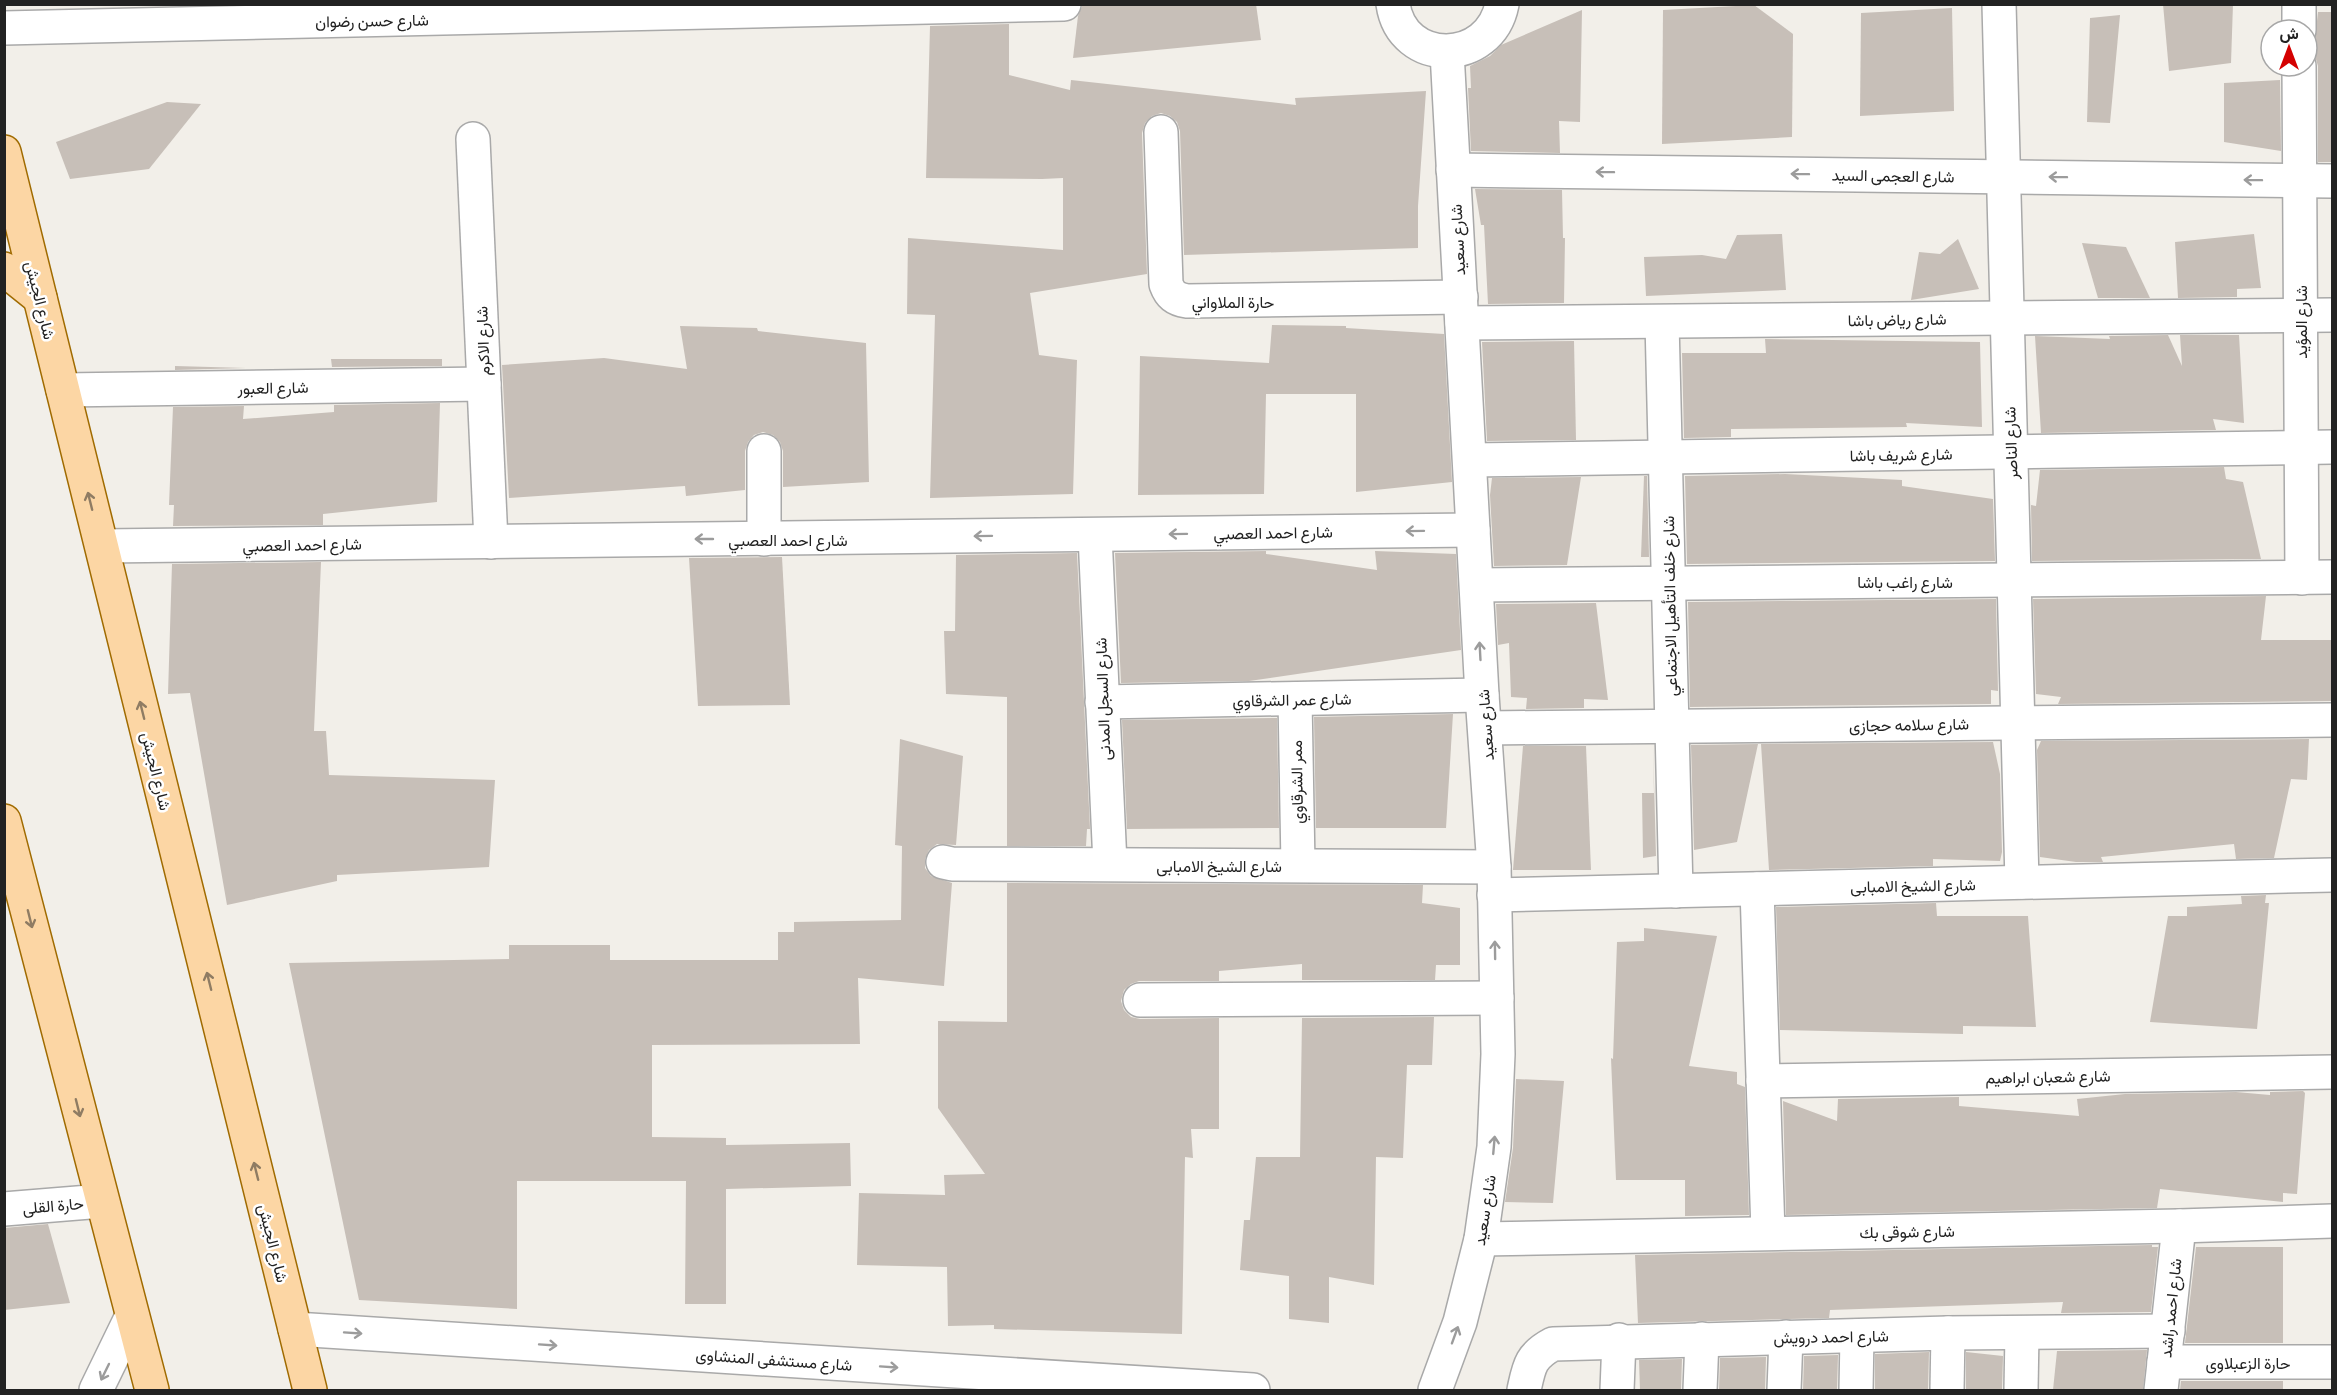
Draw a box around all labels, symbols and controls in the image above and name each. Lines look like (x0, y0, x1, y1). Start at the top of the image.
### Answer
street label: شارع حسن رضوان (315, 10, 429, 33)
north arrow (2259, 18, 2319, 78)
text: ش (2279, 23, 2299, 43)
street label: شارع العجمى السيد (1831, 164, 1955, 189)
one-way arrow (1596, 166, 1616, 178)
one-way arrow (1791, 168, 1811, 180)
one-way arrow (2049, 171, 2069, 183)
one-way arrow (2244, 174, 2264, 186)
street label: شارع سعيد (1446, 204, 1471, 276)
street label: شارع الجيش (19, 259, 60, 342)
street label: شارع المؤيد (2291, 285, 2313, 359)
street label: حارة الملاواني (1192, 292, 1275, 316)
street label: شارع الاكرم (471, 306, 496, 376)
street label: شارع رياض باشا (1847, 309, 1947, 332)
street label: شارع العبور (236, 377, 309, 400)
street label: شارع الناصر (1999, 406, 2024, 481)
street label: شارع شريف باشا (1849, 444, 1953, 467)
one-way arrow (84, 492, 96, 511)
street label: شارع خلف التأهيل الاجتماعي (1658, 515, 1685, 696)
street label: شارع احمد العصبي (1213, 521, 1333, 548)
one-way arrow (1405, 525, 1425, 536)
one-way arrow (1168, 528, 1188, 539)
street label: شارع احمد العصبي (728, 530, 848, 554)
one-way arrow (973, 530, 993, 542)
street label: شارع احمد العصبي (242, 533, 362, 560)
one-way arrow (694, 534, 714, 545)
street label: شارع راغب باشا (1857, 572, 1953, 594)
street label: شارع السجل المدنى (1090, 637, 1117, 761)
one-way arrow (1474, 641, 1485, 661)
street label: شارع عمر الشرقاوي (1232, 688, 1352, 715)
street label: شارع سعيد (1473, 688, 1500, 761)
one-way arrow (136, 701, 148, 720)
street label: شارع سلامه حجازى (1849, 713, 1969, 738)
street label: شارع الجيش (135, 730, 176, 813)
street label: ممر الشرقاوي (1286, 740, 1311, 824)
street label: شارع الشيخ الامبابى (1156, 856, 1282, 878)
street label: شارع الشيخ الامبابى (1850, 874, 1976, 899)
one-way arrow (24, 909, 36, 928)
one-way arrow (1490, 941, 1501, 961)
one-way arrow (203, 972, 215, 991)
street label: شارع شعبان ابراهيم (1985, 1065, 2111, 1090)
one-way arrow (72, 1098, 84, 1117)
one-way arrow (1489, 1135, 1500, 1155)
one-way arrow (249, 1161, 261, 1180)
street label: شارع سعيد (1469, 1173, 1502, 1247)
street label: حارة القلى (22, 1193, 85, 1219)
street label: شارع الجيش (252, 1202, 293, 1285)
street label: شارع شوقى بك (1859, 1221, 1955, 1244)
street label: شارع احمد راشد (2155, 1257, 2188, 1359)
street label: شارع احمد درويش (1773, 1325, 1889, 1350)
one-way arrow (1450, 1327, 1461, 1345)
one-way arrow (343, 1328, 363, 1339)
one-way arrow (538, 1340, 558, 1351)
street label: شارع مستشفى المنشاوى (695, 1344, 853, 1377)
street label: حارة الزعبلاوى (2206, 1353, 2291, 1374)
one-way arrow (879, 1361, 899, 1372)
one-way arrow (99, 1363, 110, 1381)

